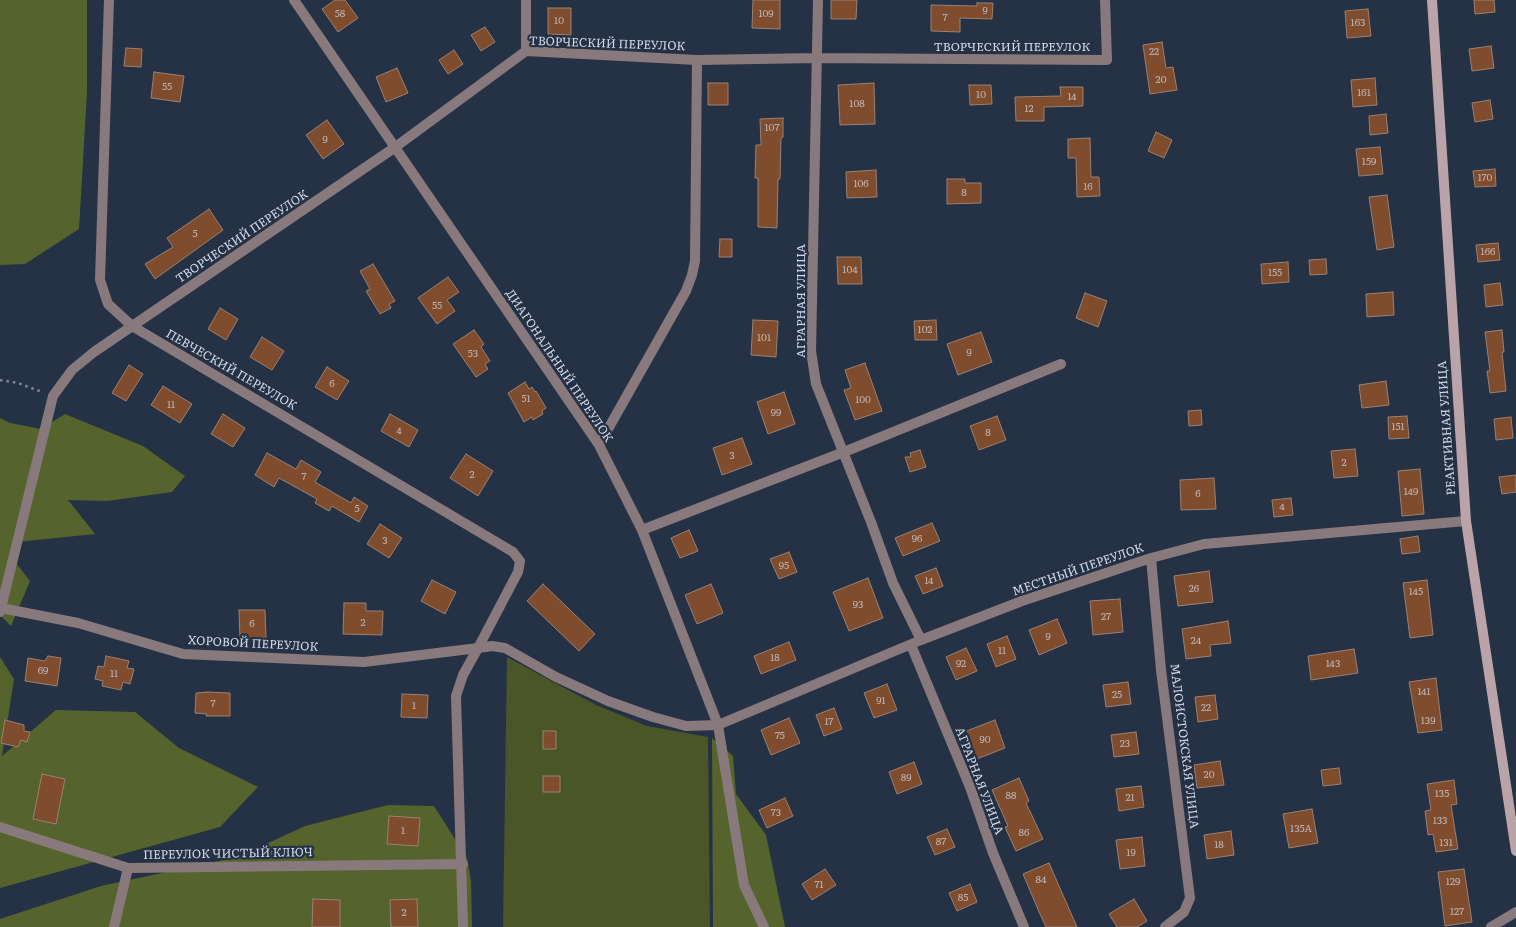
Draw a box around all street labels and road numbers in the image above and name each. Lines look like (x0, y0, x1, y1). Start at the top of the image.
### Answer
street label: ТВОРЧЕСКИЙ ПЕРЕУЛОК (529, 34, 685, 54)
street label: ТВОРЧЕСКИЙ ПЕРЕУЛОК (934, 40, 1090, 54)
street label: ТВОРЧЕСКИЙ ПЕРЕУЛОК (173, 187, 311, 287)
street label: АГРАРНАЯ УЛИЦА (794, 244, 808, 358)
street label: ДИАГОНАЛЬНЫЙ ПЕРЕУЛОК (502, 287, 616, 445)
street label: ПЕВЧЕСКИЙ ПЕРЕУЛОК (163, 327, 299, 413)
street label: РЕАКТИВНАЯ УЛИЦА (1435, 360, 1459, 496)
street label: МЕСТНЫЙ ПЕРЕУЛОК (1011, 541, 1145, 599)
street label: ХОРОВОЙ ПЕРЕУЛОК (188, 633, 318, 655)
street label: МАЛОИСТОКСКАЯ УЛИЦА (1167, 663, 1201, 829)
street label: АГРАРНАЯ УЛИЦА (952, 725, 1006, 837)
street label: ПЕРЕУЛОК ЧИСТЫЙ КЛЮЧ (143, 845, 313, 863)

